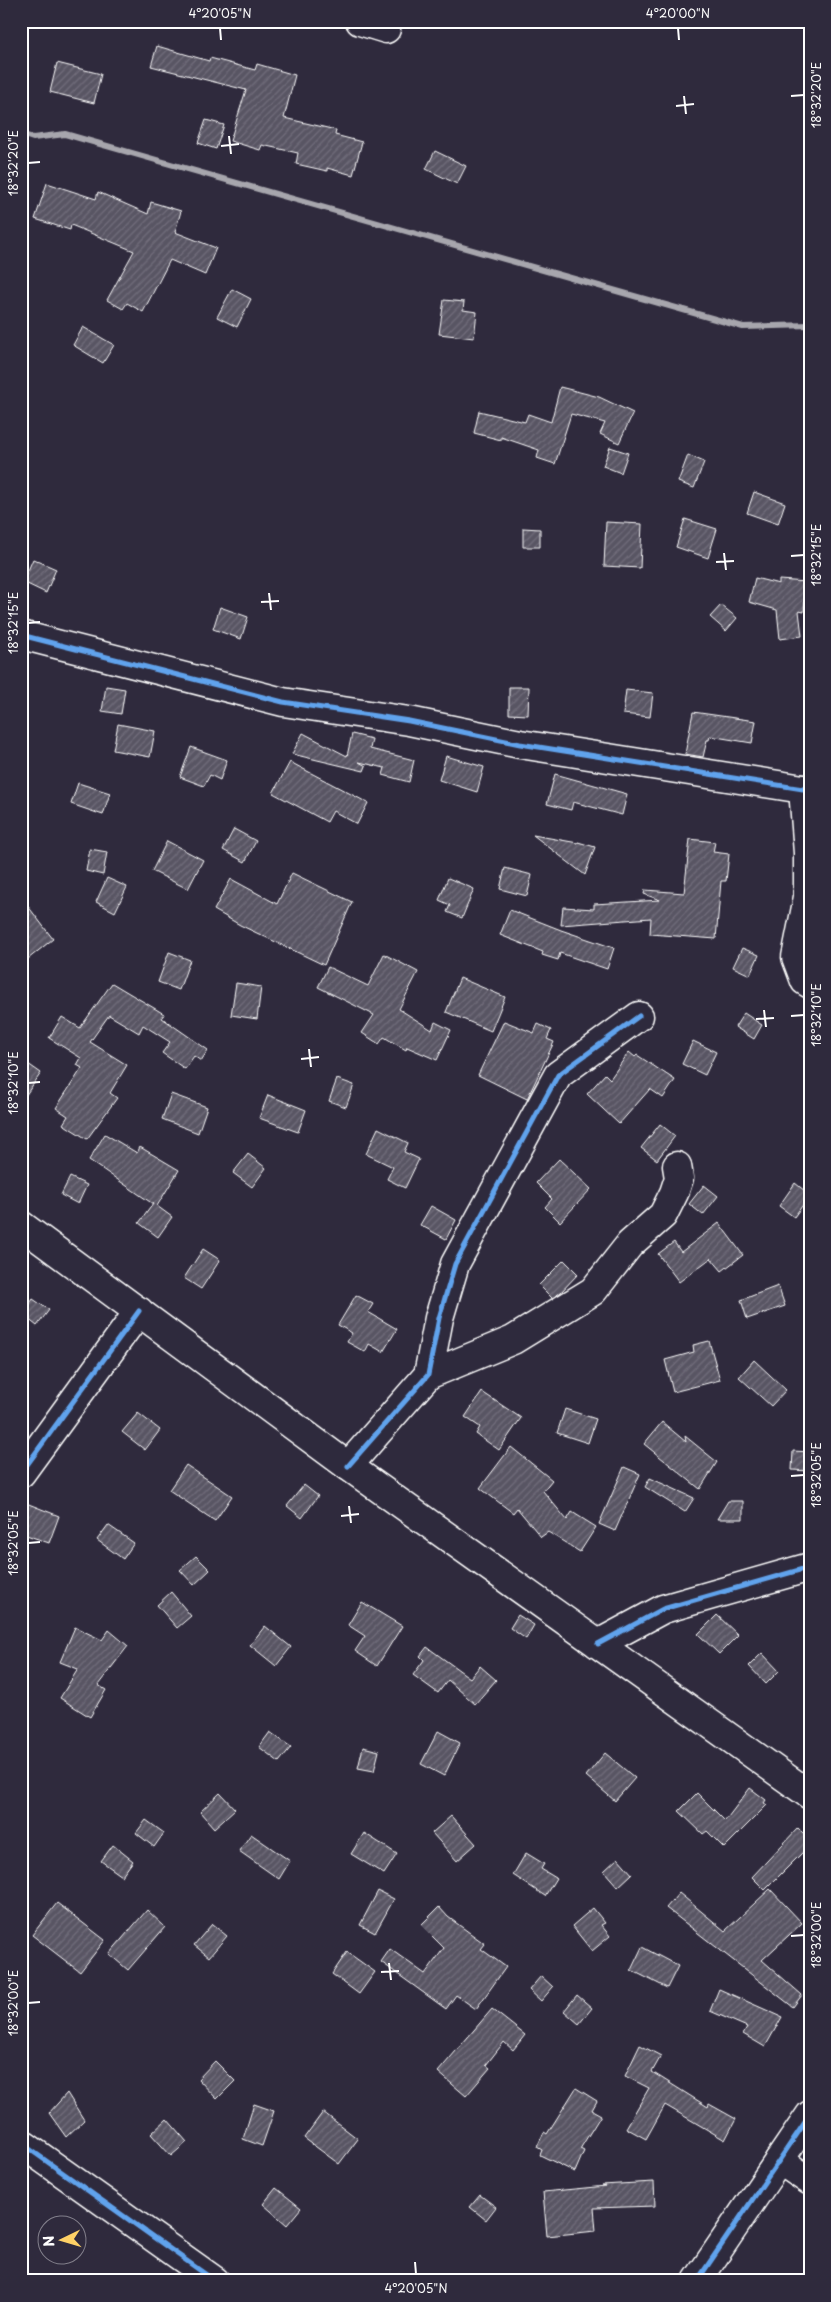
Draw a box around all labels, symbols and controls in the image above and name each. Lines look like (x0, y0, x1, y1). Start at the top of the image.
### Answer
text: 4°20'05"N (188, 4, 252, 22)
text: 4°20'00"N (646, 4, 710, 22)
text: 18°32'20"E (807, 62, 825, 128)
text: 18°32'20"E (4, 130, 22, 196)
text: 18°32'15"E (807, 524, 825, 586)
text: 18°32'15"E (4, 592, 22, 654)
text: 18°32'10"E (807, 983, 825, 1047)
text: 18°32'10"E (4, 1051, 22, 1115)
text: 18°32'05"E (807, 1442, 825, 1508)
text: 18°32'05"E (4, 1510, 22, 1576)
text: 18°32'00"E (807, 1902, 825, 1968)
text: 18°32'00"E (4, 1970, 22, 2036)
north arrow (38, 2214, 88, 2264)
text: N (38, 2235, 59, 2248)
text: 4°20'05"N (384, 2279, 448, 2297)

